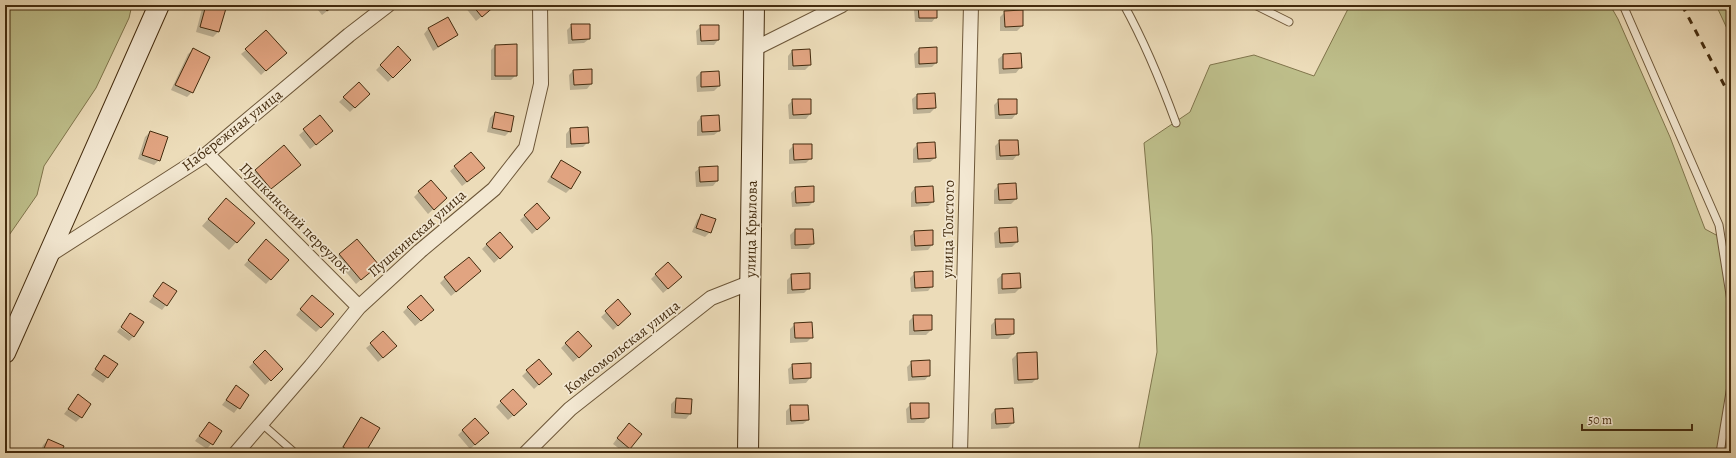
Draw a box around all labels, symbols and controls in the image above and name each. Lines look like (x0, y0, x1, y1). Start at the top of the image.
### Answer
street label: Набережная улица (178, 84, 286, 176)
street label: Пушкинский переулок (235, 158, 355, 278)
street label: улица Крылова (740, 180, 762, 279)
street label: улица Толстого (937, 180, 959, 279)
street label: Пушкинская улица (364, 185, 470, 281)
street label: Комсомольская улица (560, 295, 684, 398)
scale bar (1582, 406, 1692, 432)
text: 50 m (1588, 412, 1612, 428)

